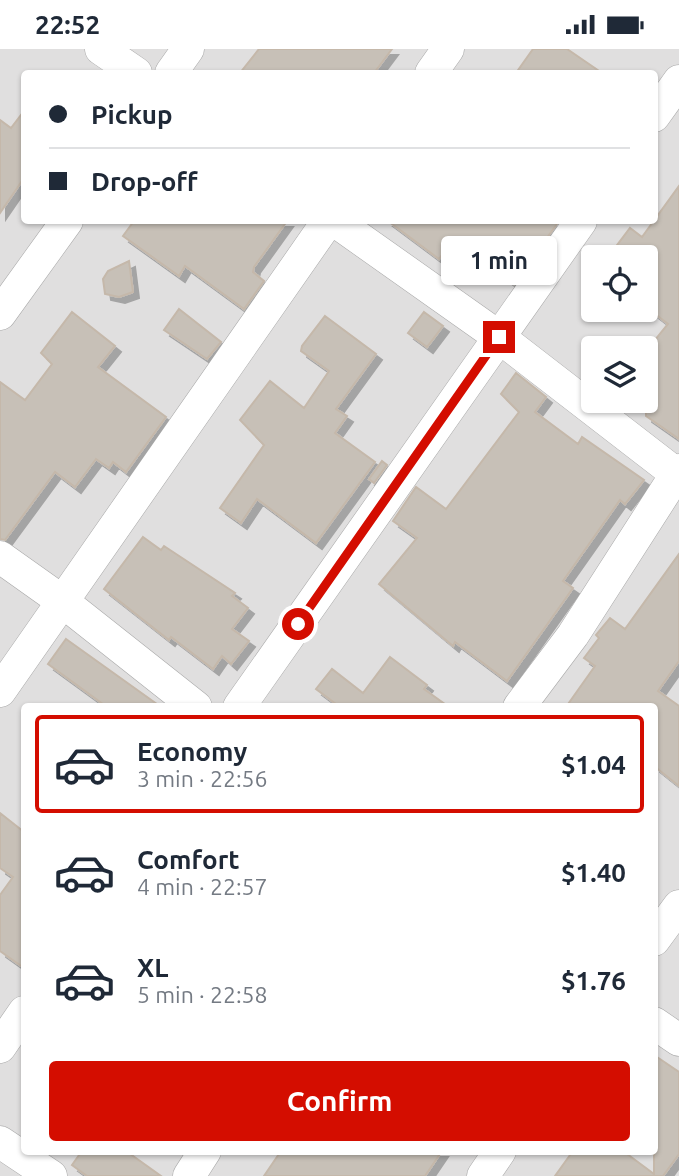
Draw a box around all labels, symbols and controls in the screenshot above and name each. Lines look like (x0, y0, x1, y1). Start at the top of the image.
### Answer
text: 22:52 (35, 10, 100, 39)
text: Pickup (91, 100, 173, 129)
text: Drop-off (91, 167, 198, 196)
callout: 1 min (441, 236, 557, 285)
map controls (581, 245, 658, 413)
button: locate (581, 245, 658, 322)
text: 1 min (470, 248, 528, 273)
route end (483, 321, 515, 353)
button: layers (581, 336, 658, 413)
route start (282, 608, 314, 640)
icon: car (53, 733, 116, 796)
text: Economy (137, 737, 247, 766)
text: $1.04 (561, 750, 626, 779)
text: 3 min · 22:56 (137, 766, 268, 791)
icon: car (53, 841, 116, 904)
text: Comfort (137, 845, 240, 874)
text: $1.40 (561, 858, 626, 887)
text: 4 min · 22:57 (137, 874, 268, 899)
icon: car (53, 949, 116, 1012)
text: XL (137, 953, 168, 982)
text: $1.76 (561, 966, 626, 995)
text: 5 min · 22:58 (137, 982, 268, 1007)
button: Confirm (49, 1061, 630, 1141)

